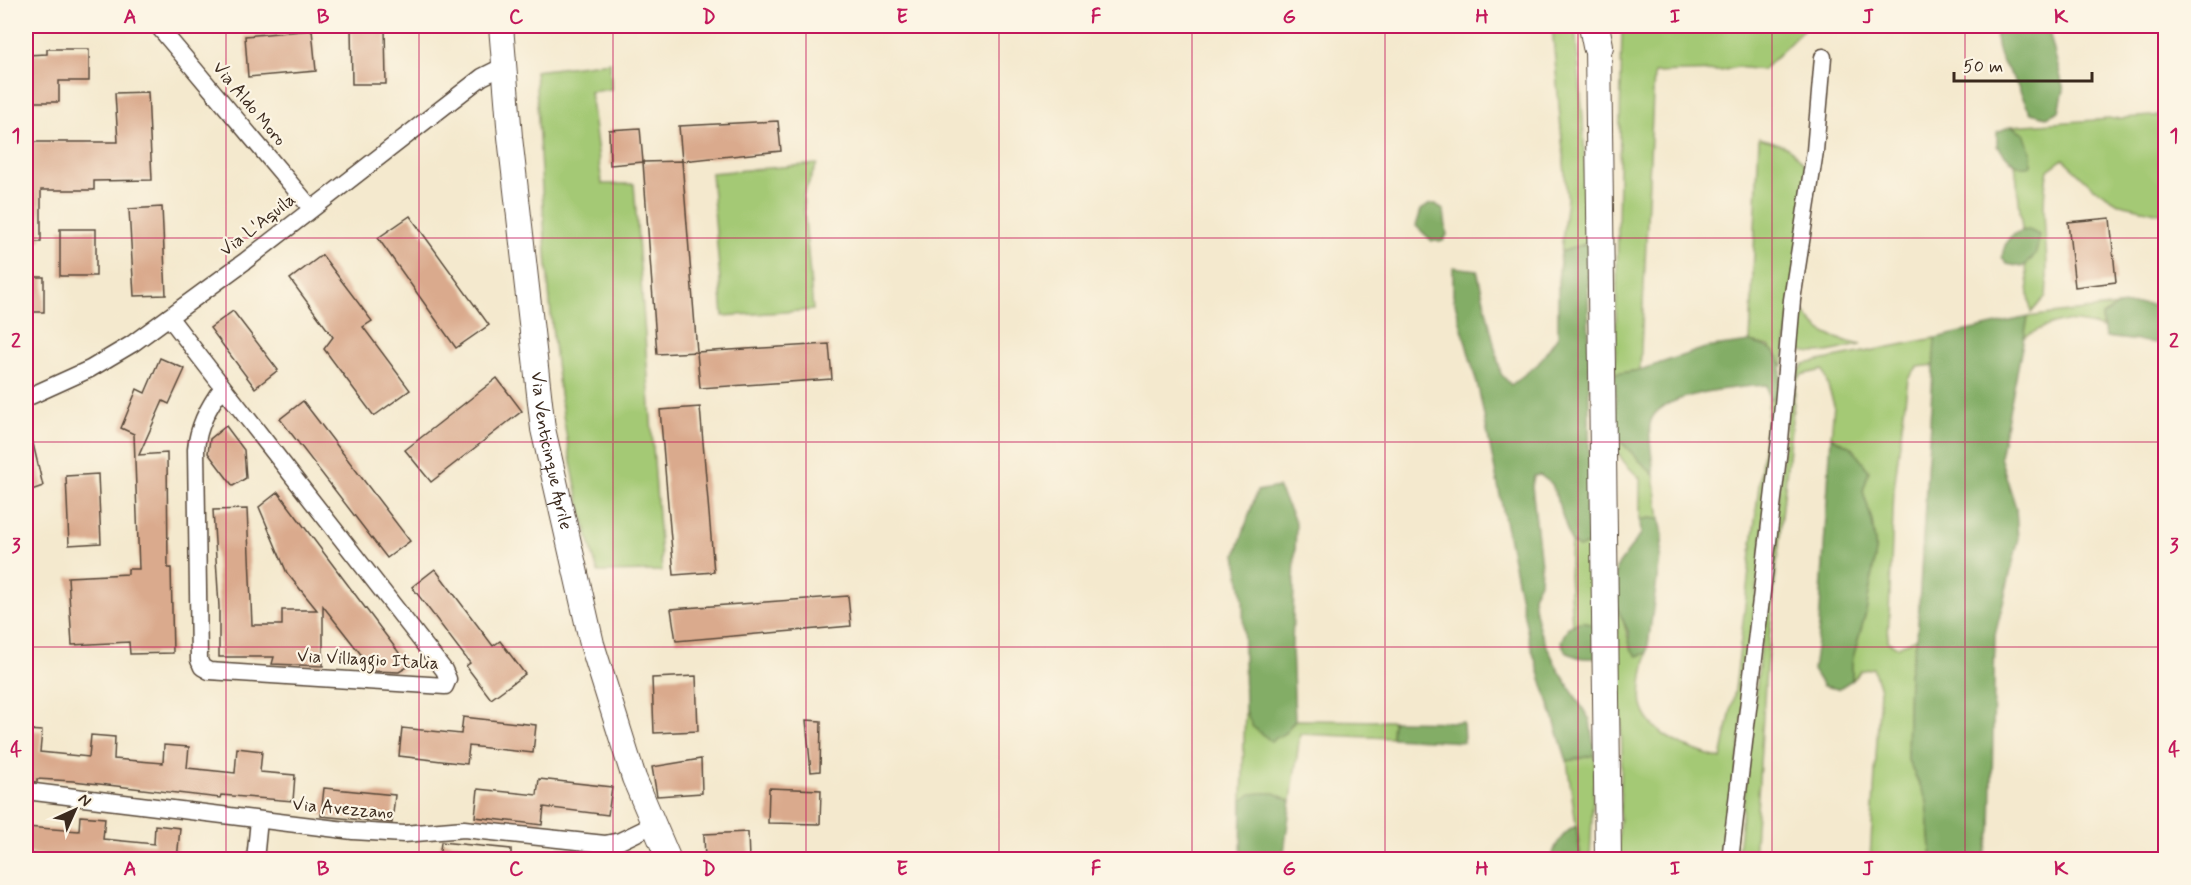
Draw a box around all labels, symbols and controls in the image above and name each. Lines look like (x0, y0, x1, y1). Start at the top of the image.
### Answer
text: A (123, 4, 137, 31)
text: B (317, 4, 330, 31)
text: C (509, 4, 524, 31)
text: D (702, 4, 716, 31)
text: E (896, 4, 908, 31)
text: F (1091, 4, 1102, 31)
text: G (1282, 4, 1296, 31)
text: H (1475, 4, 1489, 31)
text: I (1670, 4, 1680, 31)
text: J (1862, 4, 1874, 31)
text: K (2054, 4, 2069, 31)
scale bar (1954, 45, 2092, 83)
text: 50 m (1963, 55, 2003, 79)
street label: Via Aldo Moro (207, 57, 291, 151)
text: 1 (12, 123, 20, 150)
text: 1 (2170, 123, 2178, 150)
street label: Via L'Aquila (215, 188, 301, 262)
text: 2 (11, 328, 21, 355)
text: 2 (2169, 328, 2179, 355)
street label: Via Venticinque Aprile (525, 370, 578, 532)
text: 3 (11, 533, 21, 560)
text: 3 (2169, 533, 2179, 560)
street label: Via Villaggio Italia (296, 644, 440, 678)
text: 4 (10, 737, 22, 764)
text: 4 (2168, 737, 2180, 764)
north arrow (45, 780, 105, 840)
text: N (73, 789, 96, 812)
street label: Via Avezzano (291, 793, 395, 825)
text: A (123, 856, 137, 883)
text: B (317, 856, 330, 883)
text: C (509, 856, 524, 883)
text: D (702, 856, 716, 883)
text: E (896, 856, 908, 883)
text: F (1091, 856, 1102, 883)
text: G (1282, 856, 1296, 883)
text: H (1475, 856, 1489, 883)
text: I (1670, 856, 1680, 883)
text: J (1862, 856, 1874, 883)
text: K (2054, 856, 2069, 883)

